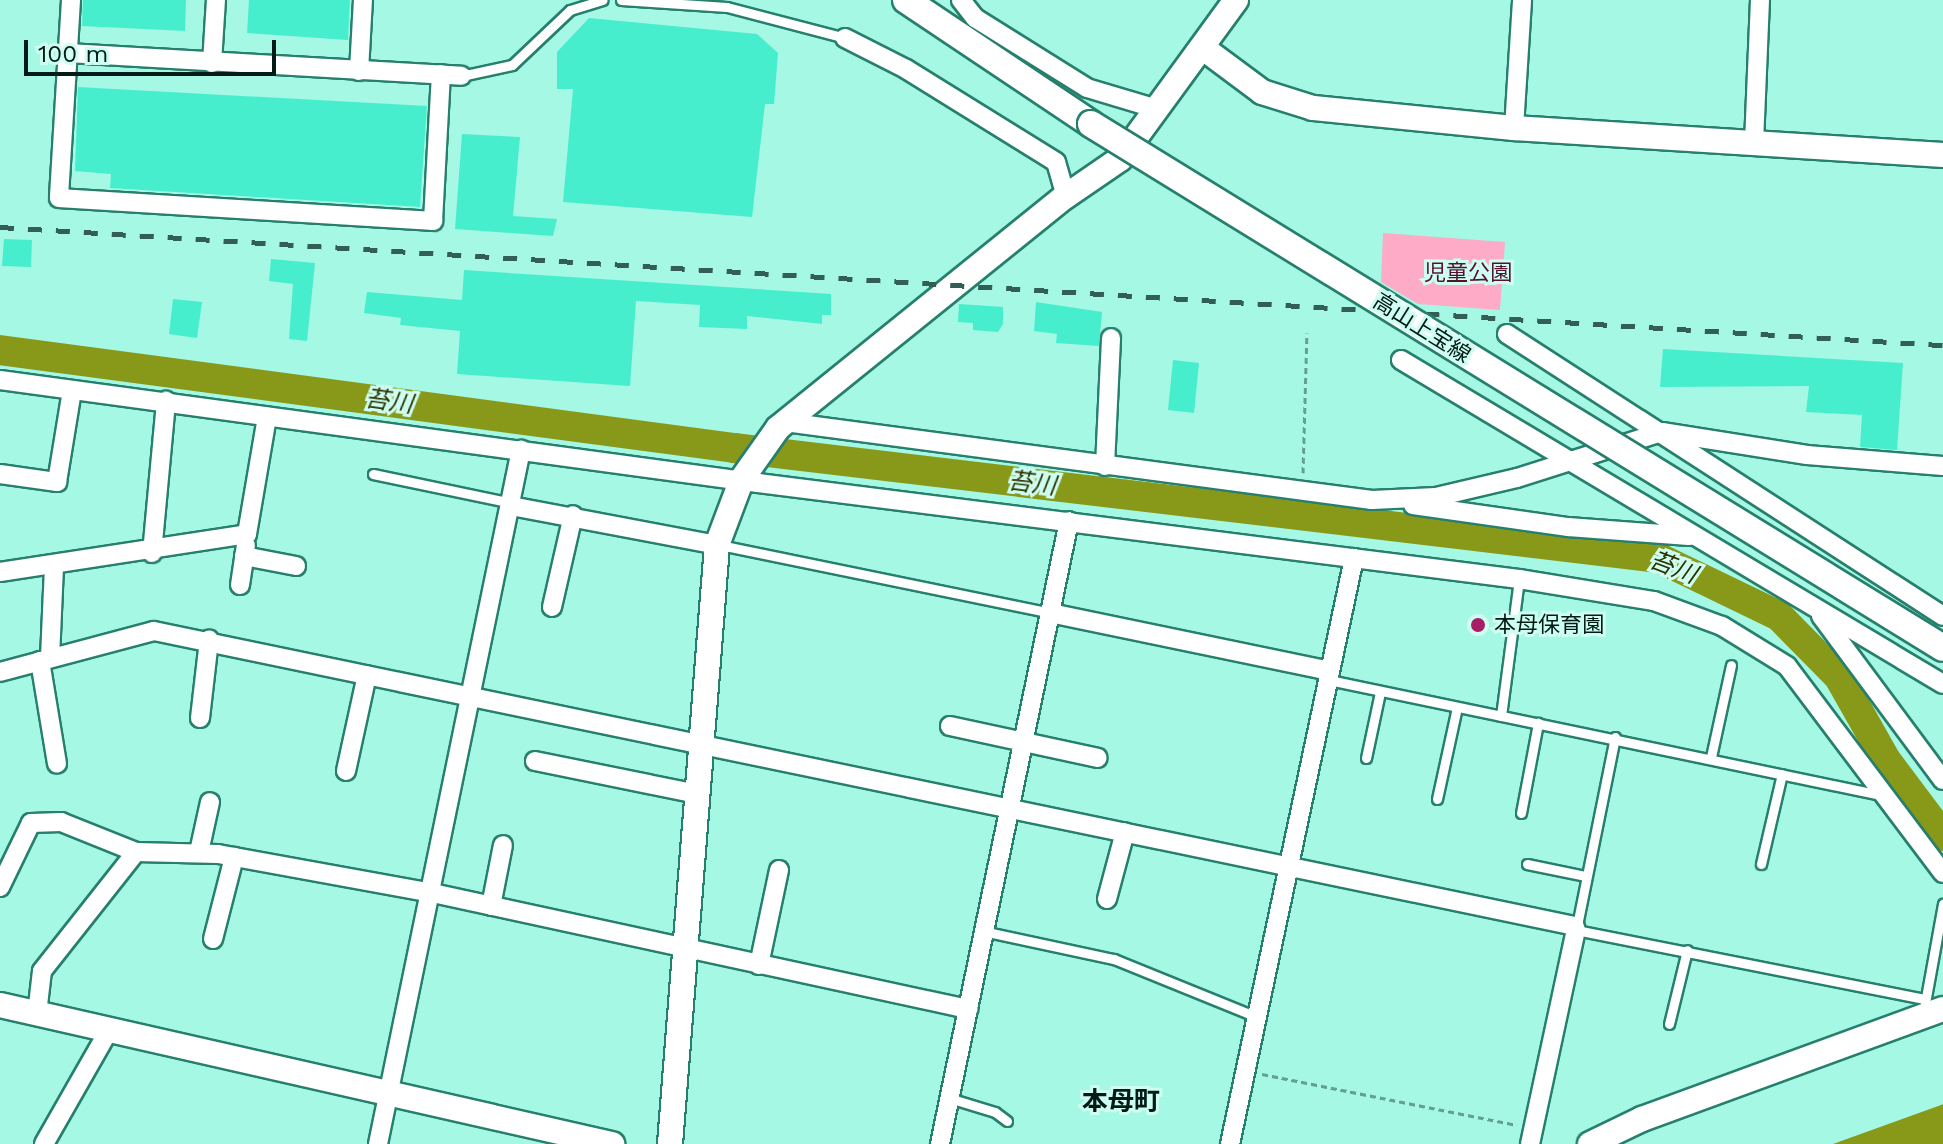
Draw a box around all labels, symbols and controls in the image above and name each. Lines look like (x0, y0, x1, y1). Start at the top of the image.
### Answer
scale bar (28, 24, 280, 74)
text: 100 m (38, 40, 108, 68)
park label: 児童公園 (1424, 260, 1512, 286)
street label: 高山上宝線 (1368, 288, 1476, 368)
water label: 苔川 (363, 384, 415, 420)
water label: 苔川 (1006, 467, 1058, 501)
water label: 苔川 (1645, 546, 1701, 590)
place label: 本母保育園 (1494, 612, 1604, 638)
marker: 本母保育園 (1469, 616, 1487, 634)
district label: 本母町 (1082, 1086, 1160, 1118)

